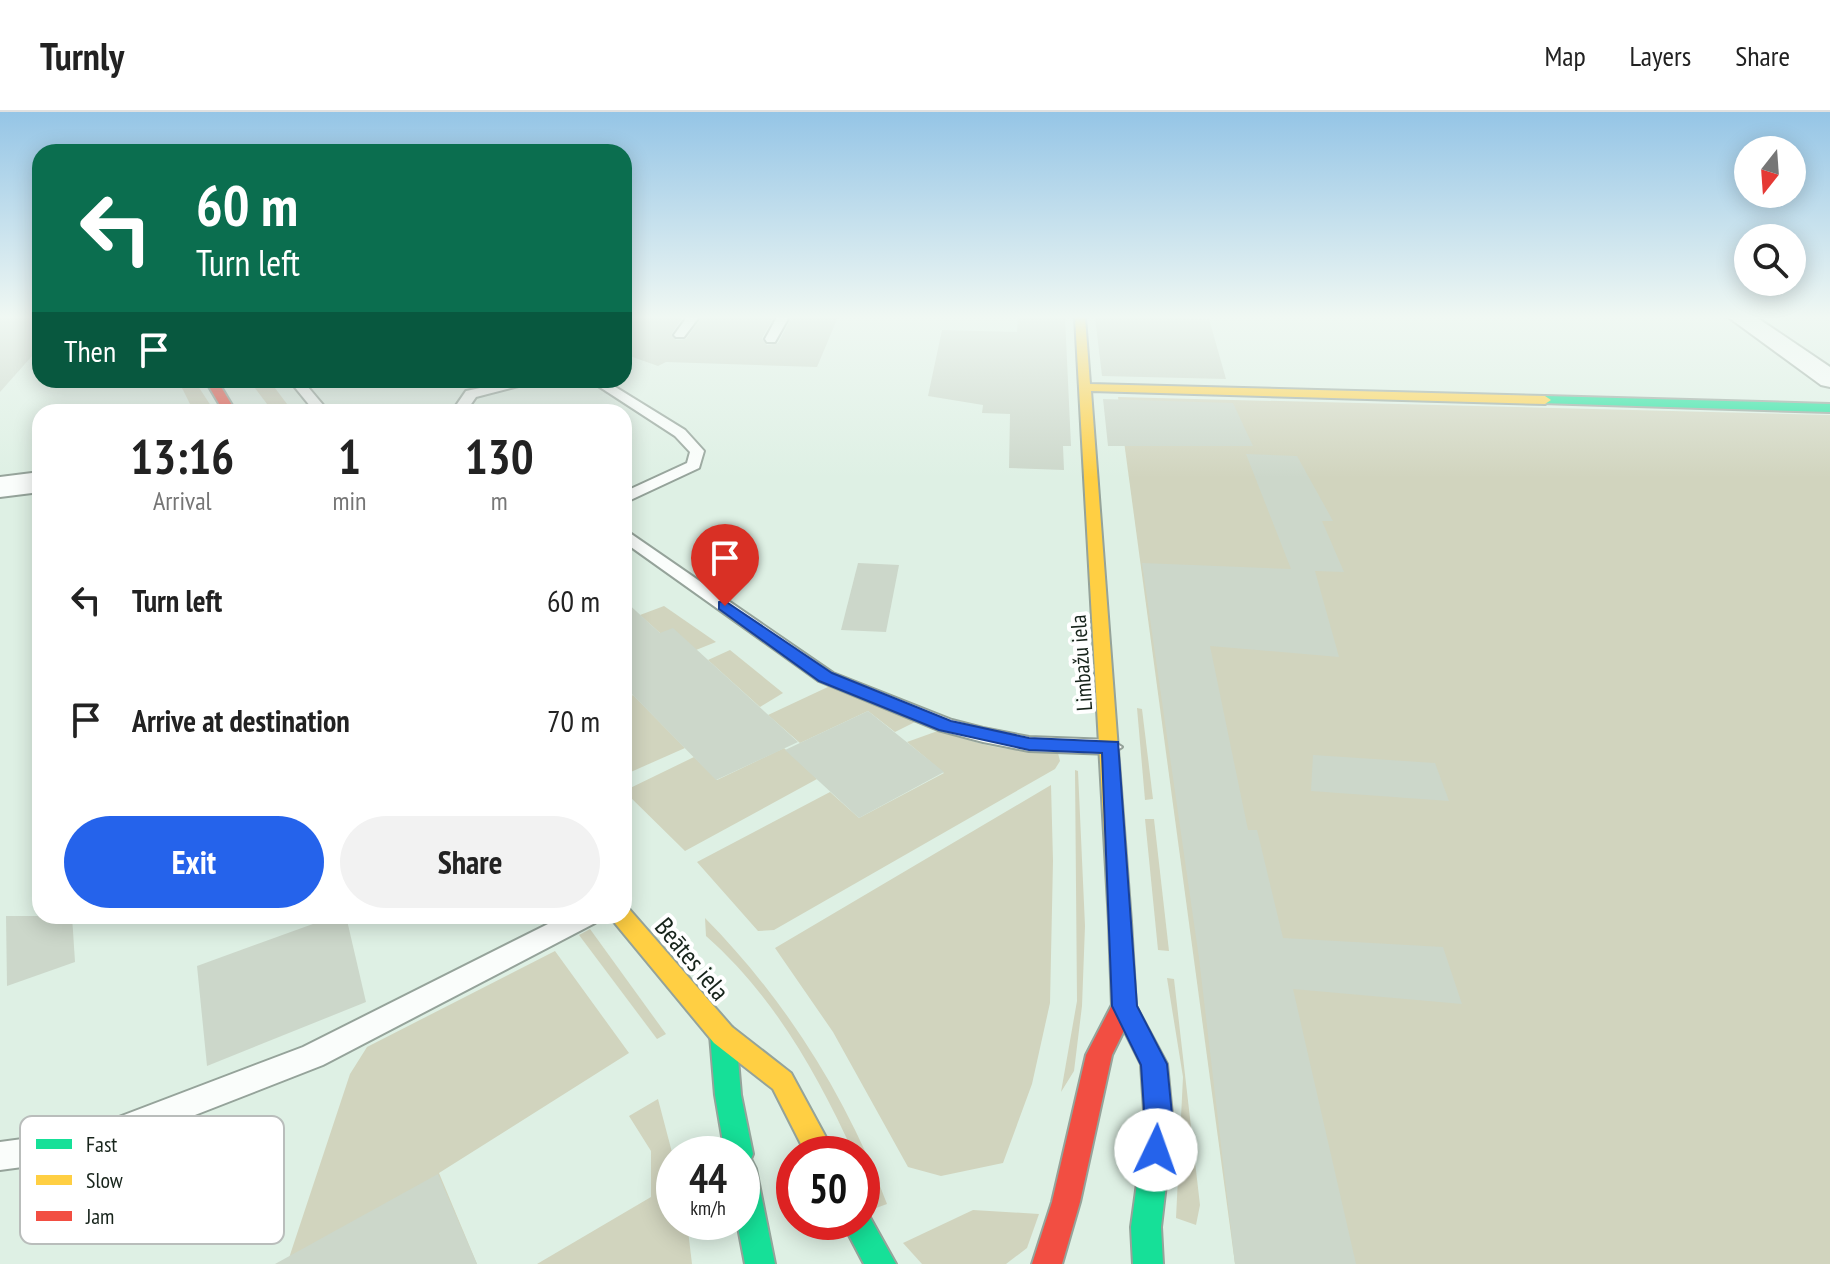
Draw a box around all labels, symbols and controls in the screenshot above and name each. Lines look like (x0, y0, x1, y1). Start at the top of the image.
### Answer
text: Turnly (40, 31, 124, 80)
text: Map (1544, 37, 1586, 74)
text: Layers (1630, 37, 1691, 74)
text: Share (1735, 37, 1790, 74)
north arrow (1734, 136, 1806, 208)
map controls (1734, 136, 1806, 296)
text: 60 m (196, 169, 298, 241)
icon: left (64, 176, 168, 280)
button: search (1734, 224, 1806, 296)
text: Turn left (196, 239, 300, 286)
icon: arrive (132, 328, 176, 372)
text: Then (64, 331, 116, 370)
text: 13:16 (130, 425, 234, 487)
text: 1 (338, 425, 361, 487)
text: 130 (465, 425, 534, 487)
text: Arrival (153, 484, 212, 517)
text: min (332, 484, 366, 517)
text: m (491, 484, 508, 517)
pin (691, 524, 759, 606)
icon: arrive (703, 536, 747, 580)
icon: left (64, 578, 108, 622)
text: Turn left (132, 581, 222, 620)
text: 60 m (547, 581, 600, 620)
street label: Limbažu iela (1064, 614, 1098, 712)
icon: arrive (64, 698, 108, 742)
text: Arrive at destination (132, 701, 350, 740)
text: 70 m (547, 701, 600, 740)
button: Exit (64, 816, 324, 908)
button: Share (340, 816, 600, 908)
street label: Beātes iela (648, 910, 737, 1007)
position arrow (1114, 1108, 1198, 1192)
legend (20, 1116, 284, 1244)
text: Fast (86, 1130, 117, 1158)
speed limit sign: 50 (776, 1136, 880, 1240)
text: 44 (689, 1152, 727, 1204)
text: Slow (86, 1166, 123, 1194)
text: km/h (690, 1195, 726, 1221)
text: Jam (85, 1202, 114, 1230)

